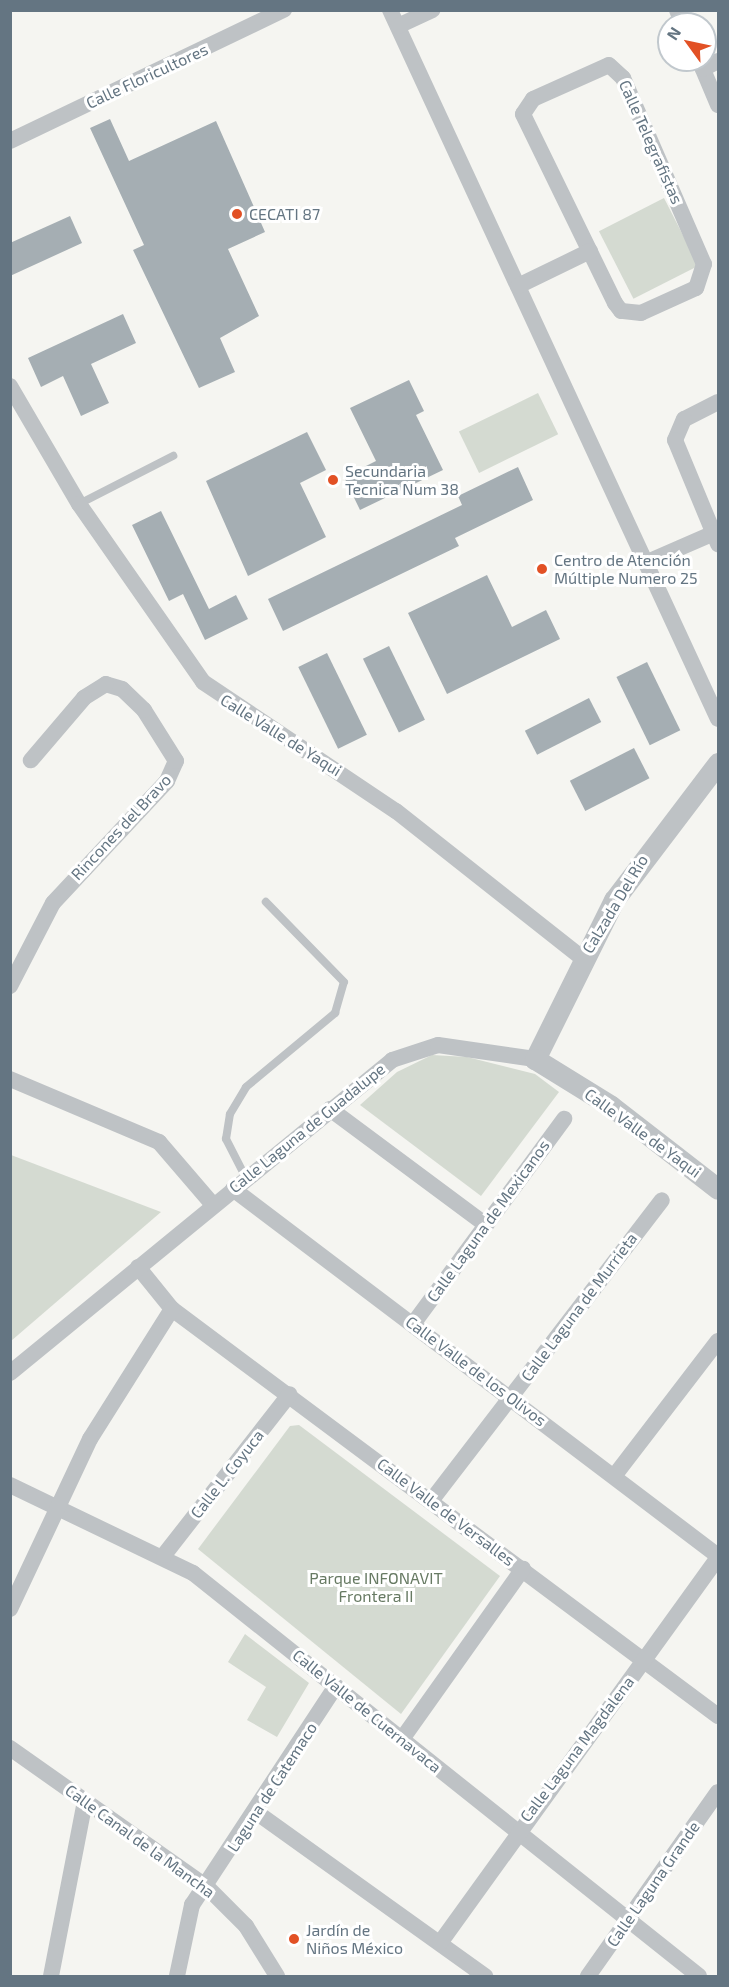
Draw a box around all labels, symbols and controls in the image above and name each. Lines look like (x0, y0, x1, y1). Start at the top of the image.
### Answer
north arrow (657, 12, 717, 72)
text: N (662, 23, 684, 43)
street label: Calle Floricultores (83, 39, 211, 113)
street label: Calle Telegrafistas (615, 77, 687, 207)
place label: CECATI 87 (249, 204, 320, 224)
marker: CECATI 87 (230, 207, 244, 221)
place label: Secundaria Tecnica Num 38 (345, 461, 459, 499)
marker: Secundaria Tecnica Num 38 (326, 473, 340, 487)
place label: Centro de Atención Múltiple Numero 25 (554, 550, 697, 588)
marker: Centro de Atención Múltiple Numero 25 (535, 562, 549, 576)
street label: Calle Valle de Yaqui (217, 690, 345, 780)
street label: Rincones del Bravo (67, 770, 175, 884)
street label: Calzada Del Río (578, 851, 652, 957)
street label: Calle Laguna de Guadalupe (225, 1059, 389, 1197)
street label: Calle Valle de Yaqui (581, 1084, 705, 1182)
street label: Calle Laguna de Mexicanos (423, 1136, 553, 1306)
street label: Calle Laguna de Murrieta (517, 1229, 641, 1385)
street label: Calle Valle de los Olivos (402, 1312, 550, 1430)
street label: Calle L. Coyuca (186, 1426, 268, 1522)
street label: Calle Valle de Versalles (373, 1454, 519, 1570)
park label: Parque INFONAVIT Frontera II (309, 1568, 443, 1606)
street label: Calle Valle de Cuernavaca (289, 1645, 445, 1777)
street label: Calle Laguna Magdalena (516, 1672, 638, 1826)
street label: Laguna de Catemaco (223, 1719, 321, 1855)
street label: Calle Canal de la Mancha (61, 1780, 219, 1902)
street label: Calle Laguna Grande (603, 1818, 703, 1950)
place label: Jardín de Niños México (306, 1920, 403, 1958)
marker: Jardín de Niños México (287, 1932, 301, 1946)

